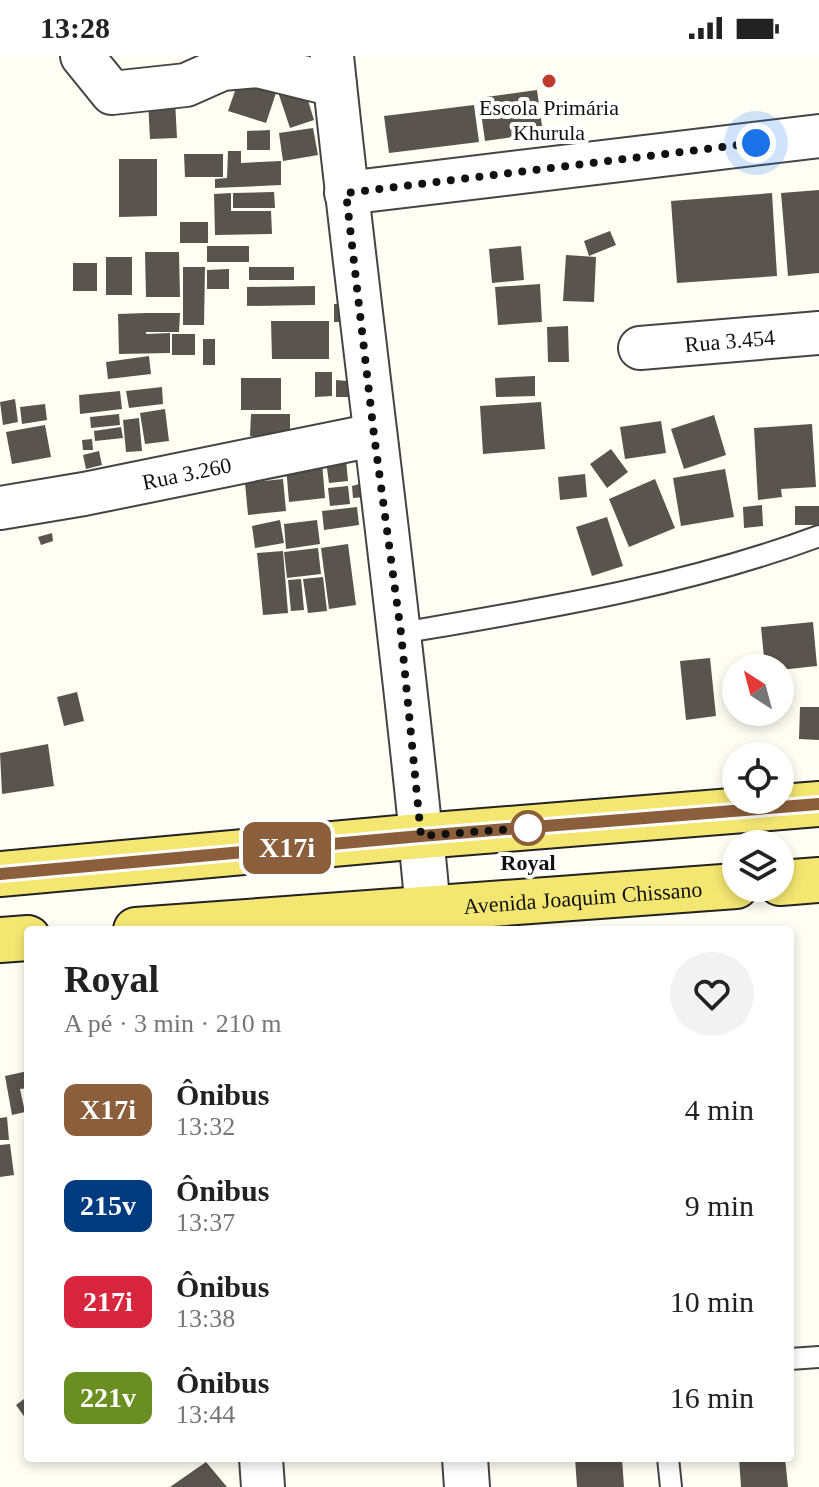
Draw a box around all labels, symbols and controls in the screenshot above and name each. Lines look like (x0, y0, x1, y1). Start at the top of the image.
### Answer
text: 13:28 (40, 11, 110, 44)
marker: Escola Primária Khurula (540, 72, 558, 90)
place label: Escola Primária Khurula (479, 95, 619, 145)
your location (736, 123, 776, 163)
street label: Rua 3.454 (684, 325, 776, 357)
street label: Rua 3.260 (140, 452, 234, 495)
north arrow (722, 654, 794, 726)
map controls (722, 654, 794, 902)
button: locate (722, 742, 794, 814)
marker: Royal (511, 811, 545, 845)
line badge: X17i (231, 822, 343, 874)
button: layers (722, 830, 794, 902)
text: X17i (259, 832, 315, 863)
place label: Royal (501, 850, 556, 875)
street label: Avenida Joaquim Chissano (463, 877, 703, 919)
button: heart (670, 952, 754, 1036)
text: Royal (64, 958, 159, 1000)
text: A pé · 3 min · 210 m (64, 1009, 281, 1038)
text: Ônibus (176, 1078, 269, 1111)
text: 4 min (685, 1093, 754, 1126)
text: X17i (80, 1094, 136, 1125)
text: 13:32 (176, 1112, 235, 1141)
text: Ônibus (176, 1174, 269, 1207)
text: 9 min (685, 1189, 754, 1222)
text: 215v (80, 1190, 136, 1221)
text: 13:37 (176, 1208, 235, 1237)
text: Ônibus (176, 1270, 269, 1303)
text: 10 min (670, 1285, 754, 1318)
text: 217i (83, 1286, 133, 1317)
text: 13:38 (176, 1304, 235, 1333)
text: Ônibus (176, 1366, 269, 1399)
text: 16 min (670, 1381, 754, 1414)
text: 221v (80, 1382, 136, 1413)
text: 13:44 (176, 1400, 235, 1429)

